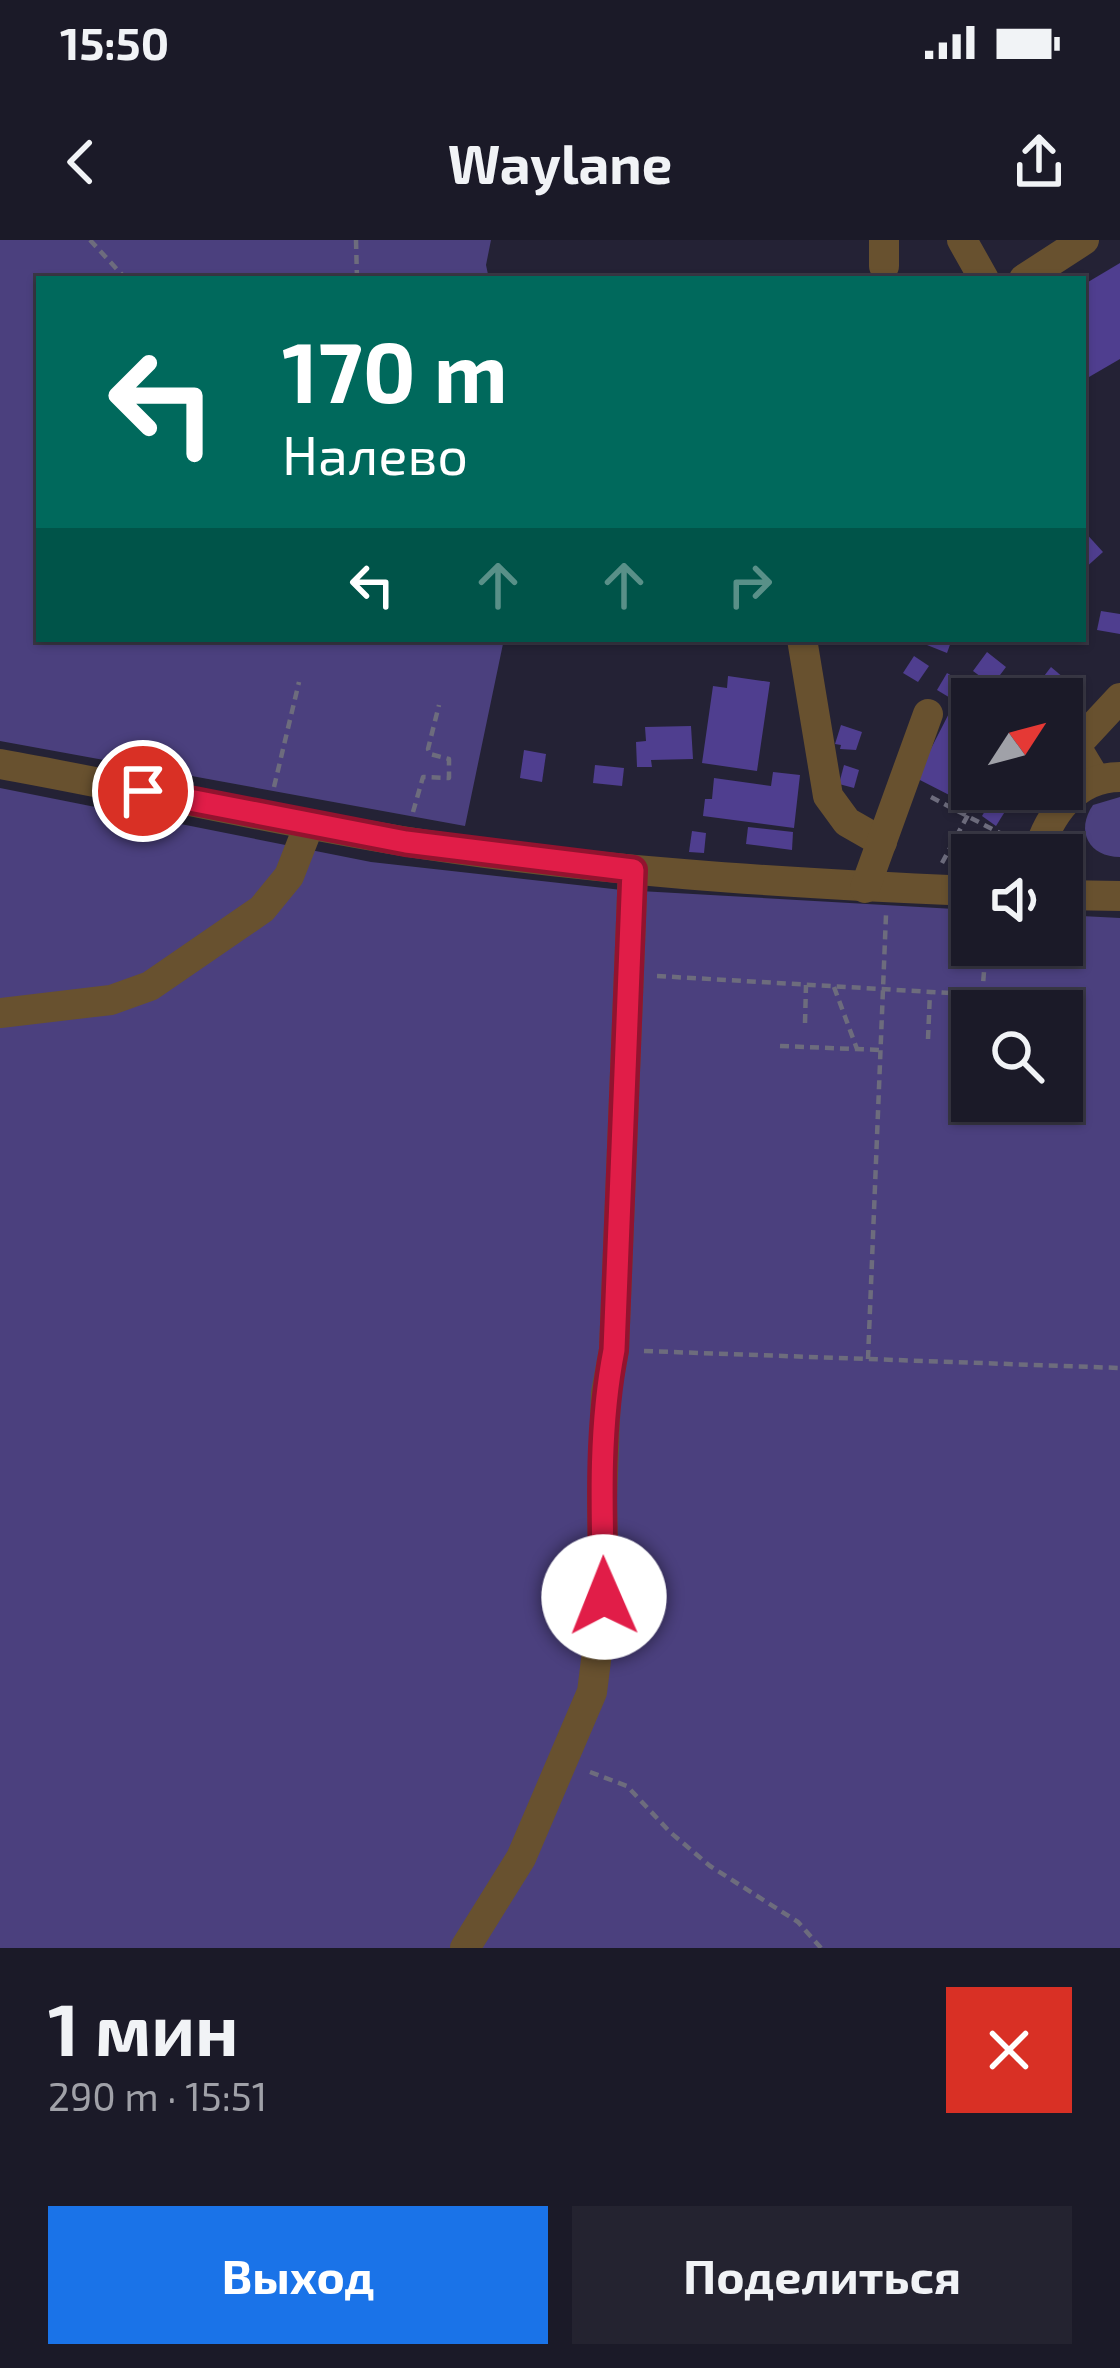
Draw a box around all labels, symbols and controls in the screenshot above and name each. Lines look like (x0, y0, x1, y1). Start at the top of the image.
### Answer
text: 15:50 (60, 15, 169, 69)
icon: back (48, 129, 114, 195)
icon: share (1006, 129, 1072, 195)
text: Waylane (448, 130, 672, 195)
text: 170 m (282, 319, 508, 420)
icon: left (84, 324, 240, 480)
text: Налево (282, 421, 468, 486)
icon: left (339, 552, 405, 618)
icon: ahead (465, 552, 531, 618)
icon: ahead (591, 552, 657, 618)
icon: right (717, 552, 783, 618)
north arrow (951, 678, 1083, 810)
map controls (951, 678, 1083, 1122)
pin (92, 740, 194, 842)
icon: arrive (110, 758, 176, 824)
button: sound (951, 834, 1083, 966)
button: search (951, 990, 1083, 1122)
position arrow (541, 1534, 667, 1660)
text: 1 мин (48, 1984, 239, 2070)
button: close (946, 1987, 1072, 2113)
text: 290 m · 15:51 (48, 2072, 267, 2119)
button: Выход (48, 2206, 548, 2344)
button: Поделиться (572, 2206, 1072, 2344)

